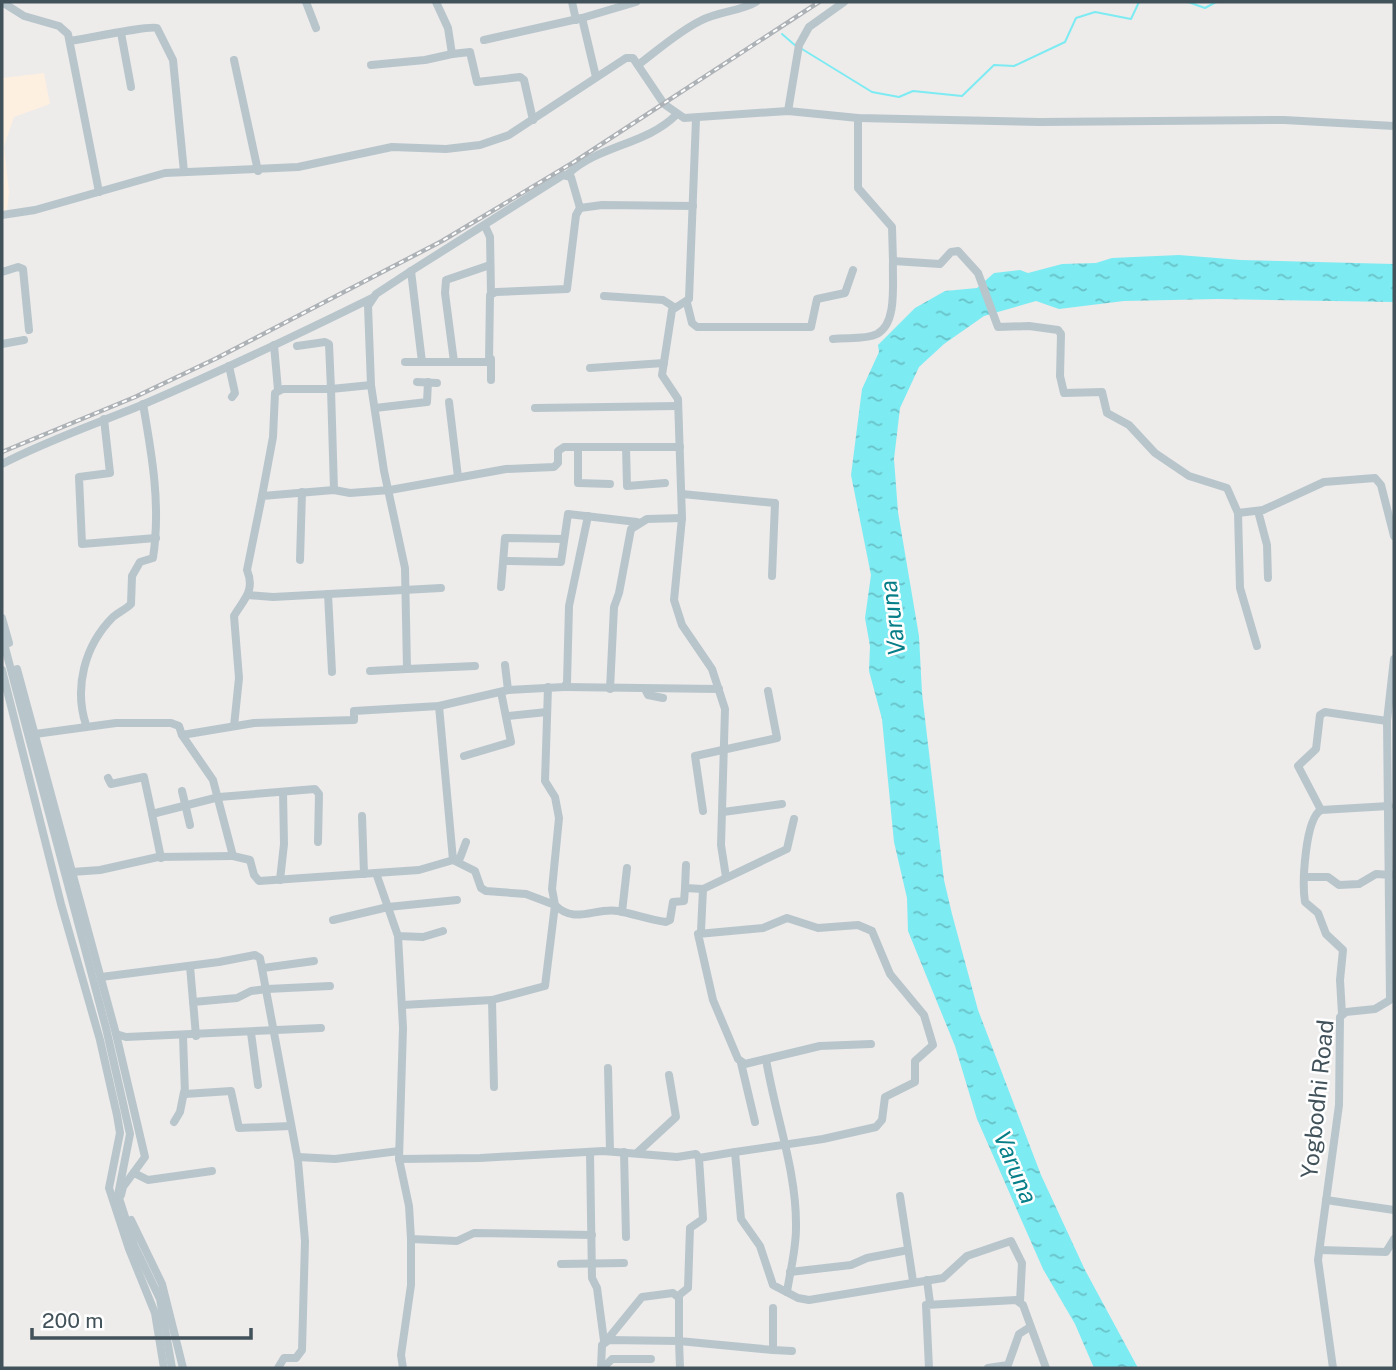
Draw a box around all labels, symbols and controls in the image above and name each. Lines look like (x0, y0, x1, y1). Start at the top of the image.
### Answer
water label: Varuna (873, 579, 911, 657)
street label: Yogbodhi Road (1295, 1018, 1339, 1180)
water label: Varuna (988, 1127, 1044, 1207)
scale bar (32, 1296, 250, 1340)
text: 200 m (42, 1308, 103, 1333)

